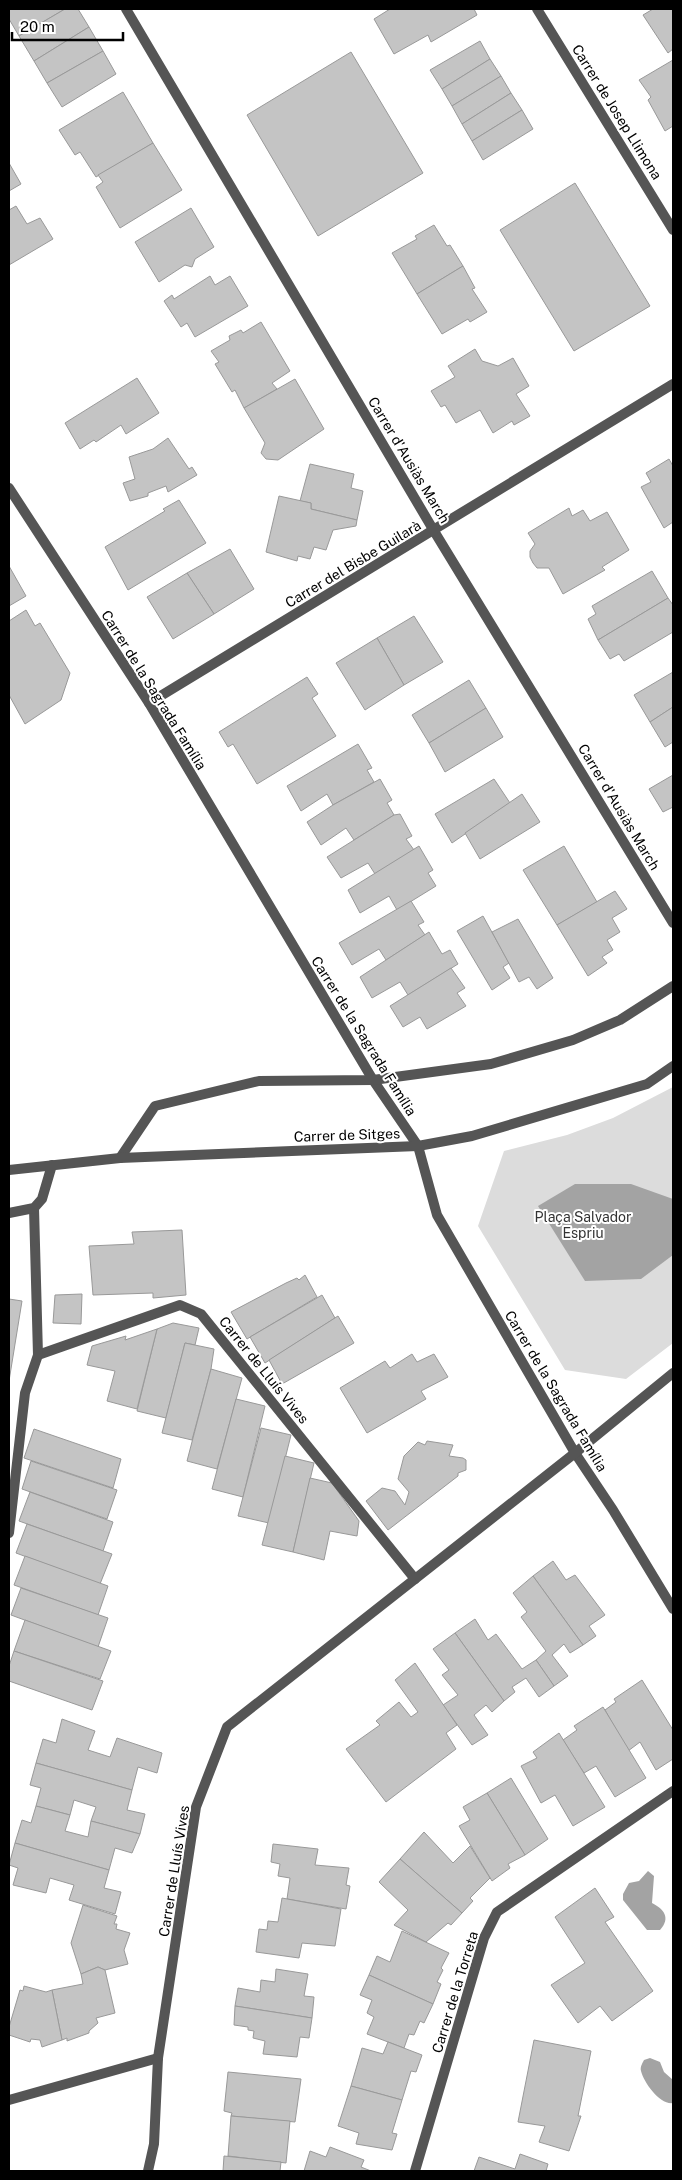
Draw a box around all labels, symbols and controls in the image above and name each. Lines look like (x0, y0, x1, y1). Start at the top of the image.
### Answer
scale bar (12, 10, 124, 42)
text: 20 m (20, 18, 55, 35)
street label: Carrer de Josep Llimona (569, 42, 665, 182)
street label: Carrer d'Ausiàs March (365, 394, 453, 526)
street label: Carrer del Bisbe Guilarà (282, 517, 424, 611)
street label: Carrer de la Sagrada Família (98, 607, 210, 773)
street label: Carrer d'Ausiàs March (575, 741, 663, 873)
street label: Carrer de la Sagrada Família (308, 953, 420, 1119)
street label: Carrer de Sitges (294, 1125, 400, 1145)
park label: Plaça Salvador Espriu (535, 1209, 631, 1241)
street label: Carrer de la Sagrada Família (502, 1308, 610, 1474)
street label: Carrer de Lluís Vives (216, 1313, 312, 1427)
street label: Carrer de Lluís Vives (156, 1804, 192, 1938)
street label: Carrer de la Torreta (429, 1929, 481, 2055)

